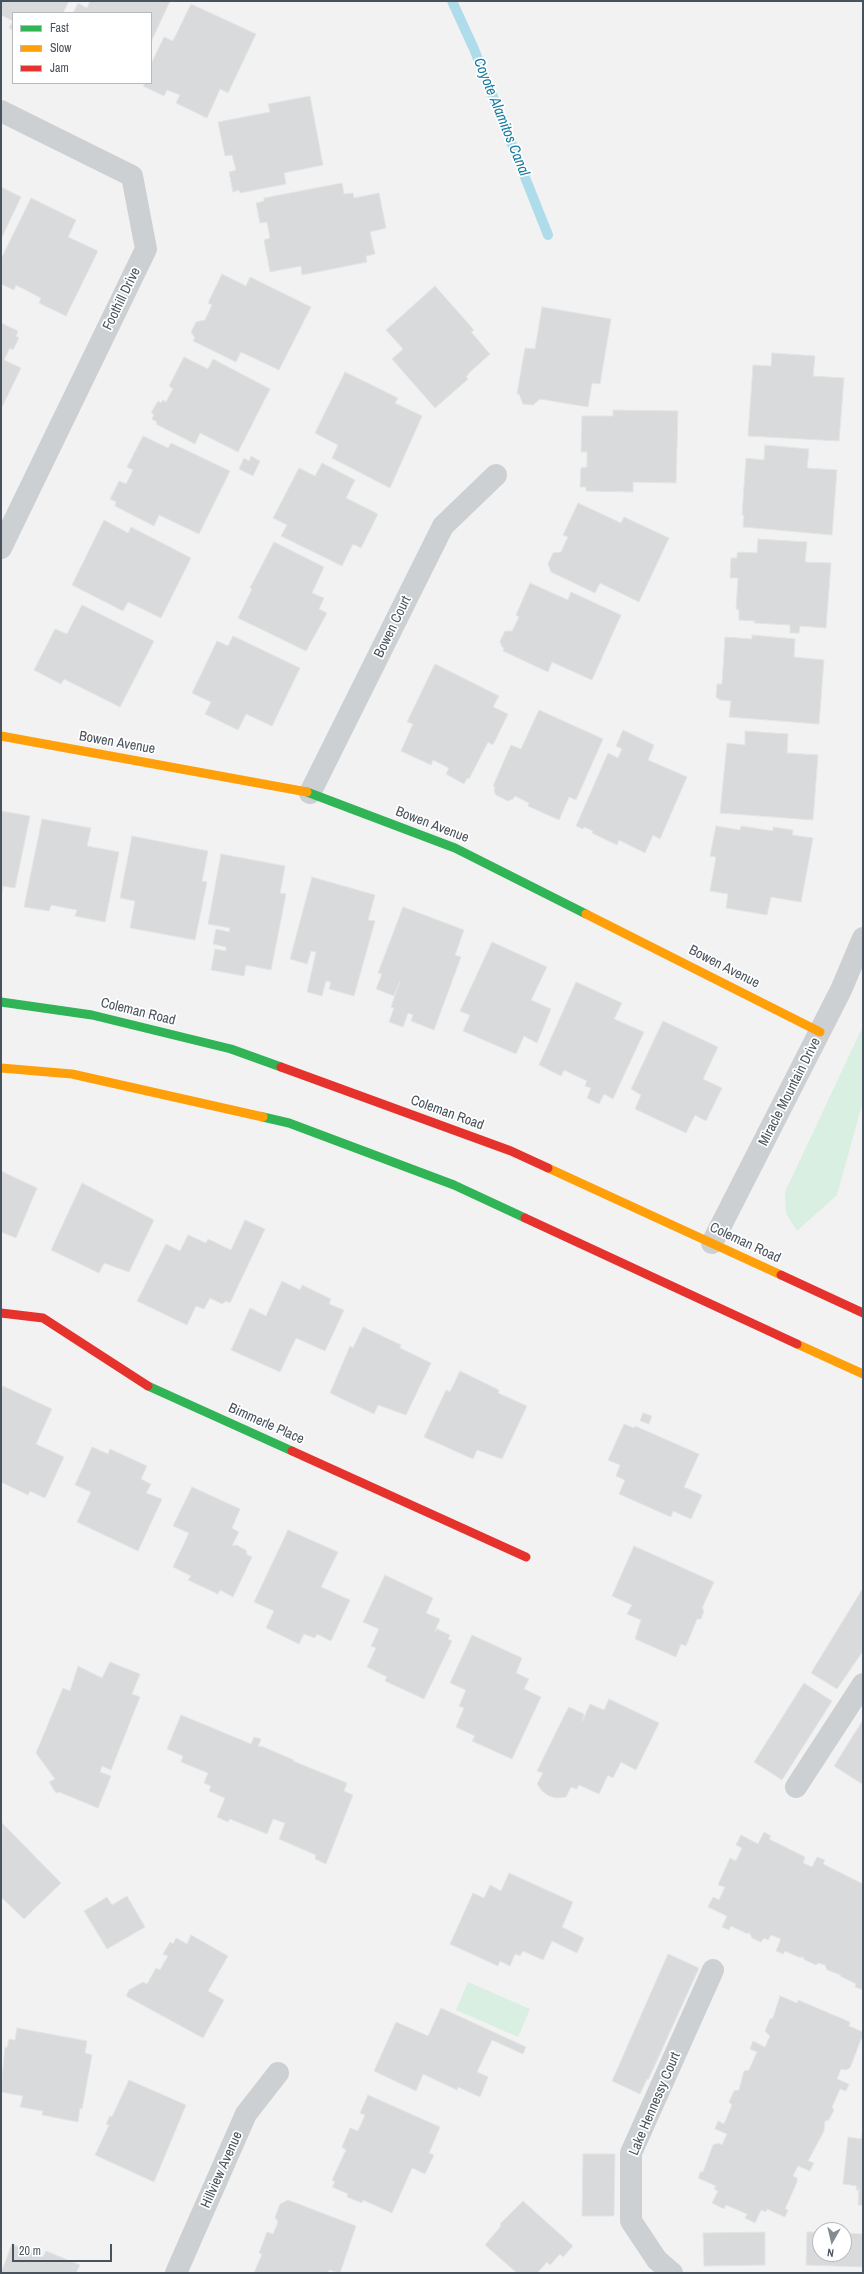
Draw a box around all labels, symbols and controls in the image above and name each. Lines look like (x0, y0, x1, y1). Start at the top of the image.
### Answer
legend (12, 12, 152, 84)
text: Fast (50, 20, 69, 36)
text: Slow (50, 40, 71, 56)
water label: Coyote Alamitos Canal (469, 55, 533, 179)
text: Jam (50, 60, 69, 76)
street label: Foothill Drive (100, 265, 144, 333)
street label: Bowen Court (371, 593, 415, 661)
street label: Bowen Avenue (78, 728, 156, 758)
street label: Bowen Avenue (393, 803, 471, 847)
street label: Bowen Avenue (686, 942, 762, 992)
street label: Coleman Road (99, 995, 177, 1029)
street label: Miracle Mountain Drive (755, 1035, 825, 1149)
street label: Coleman Road (408, 1092, 486, 1134)
street label: Coleman Road (707, 1219, 783, 1267)
street label: Bimmerle Place (226, 1400, 306, 1448)
street label: Lake Hennessy Court (626, 2050, 684, 2158)
street label: Hillview Avenue (198, 2129, 246, 2211)
north arrow (812, 2222, 852, 2262)
scale bar (14, 2236, 114, 2262)
text: 20 m (19, 2243, 41, 2259)
text: N (826, 2246, 835, 2260)

